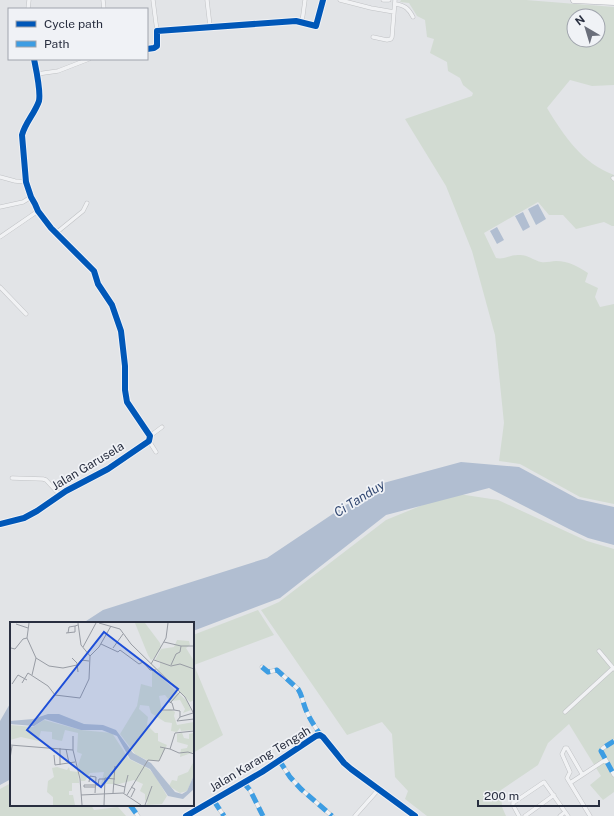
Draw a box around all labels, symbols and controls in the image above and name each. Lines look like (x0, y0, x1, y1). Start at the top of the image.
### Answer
legend (8, 8, 148, 60)
north arrow (566, 8, 606, 48)
text: N (573, 13, 587, 27)
text: Cycle path (44, 17, 103, 31)
text: Path (44, 37, 70, 51)
street label: Jalan Garusela (49, 439, 127, 493)
water label: Ci Tanduy (331, 477, 388, 520)
inset map (10, 622, 194, 806)
street label: Jalan Karang Tengah (207, 723, 313, 795)
scale bar (478, 782, 599, 808)
text: 200 m (484, 789, 519, 803)

